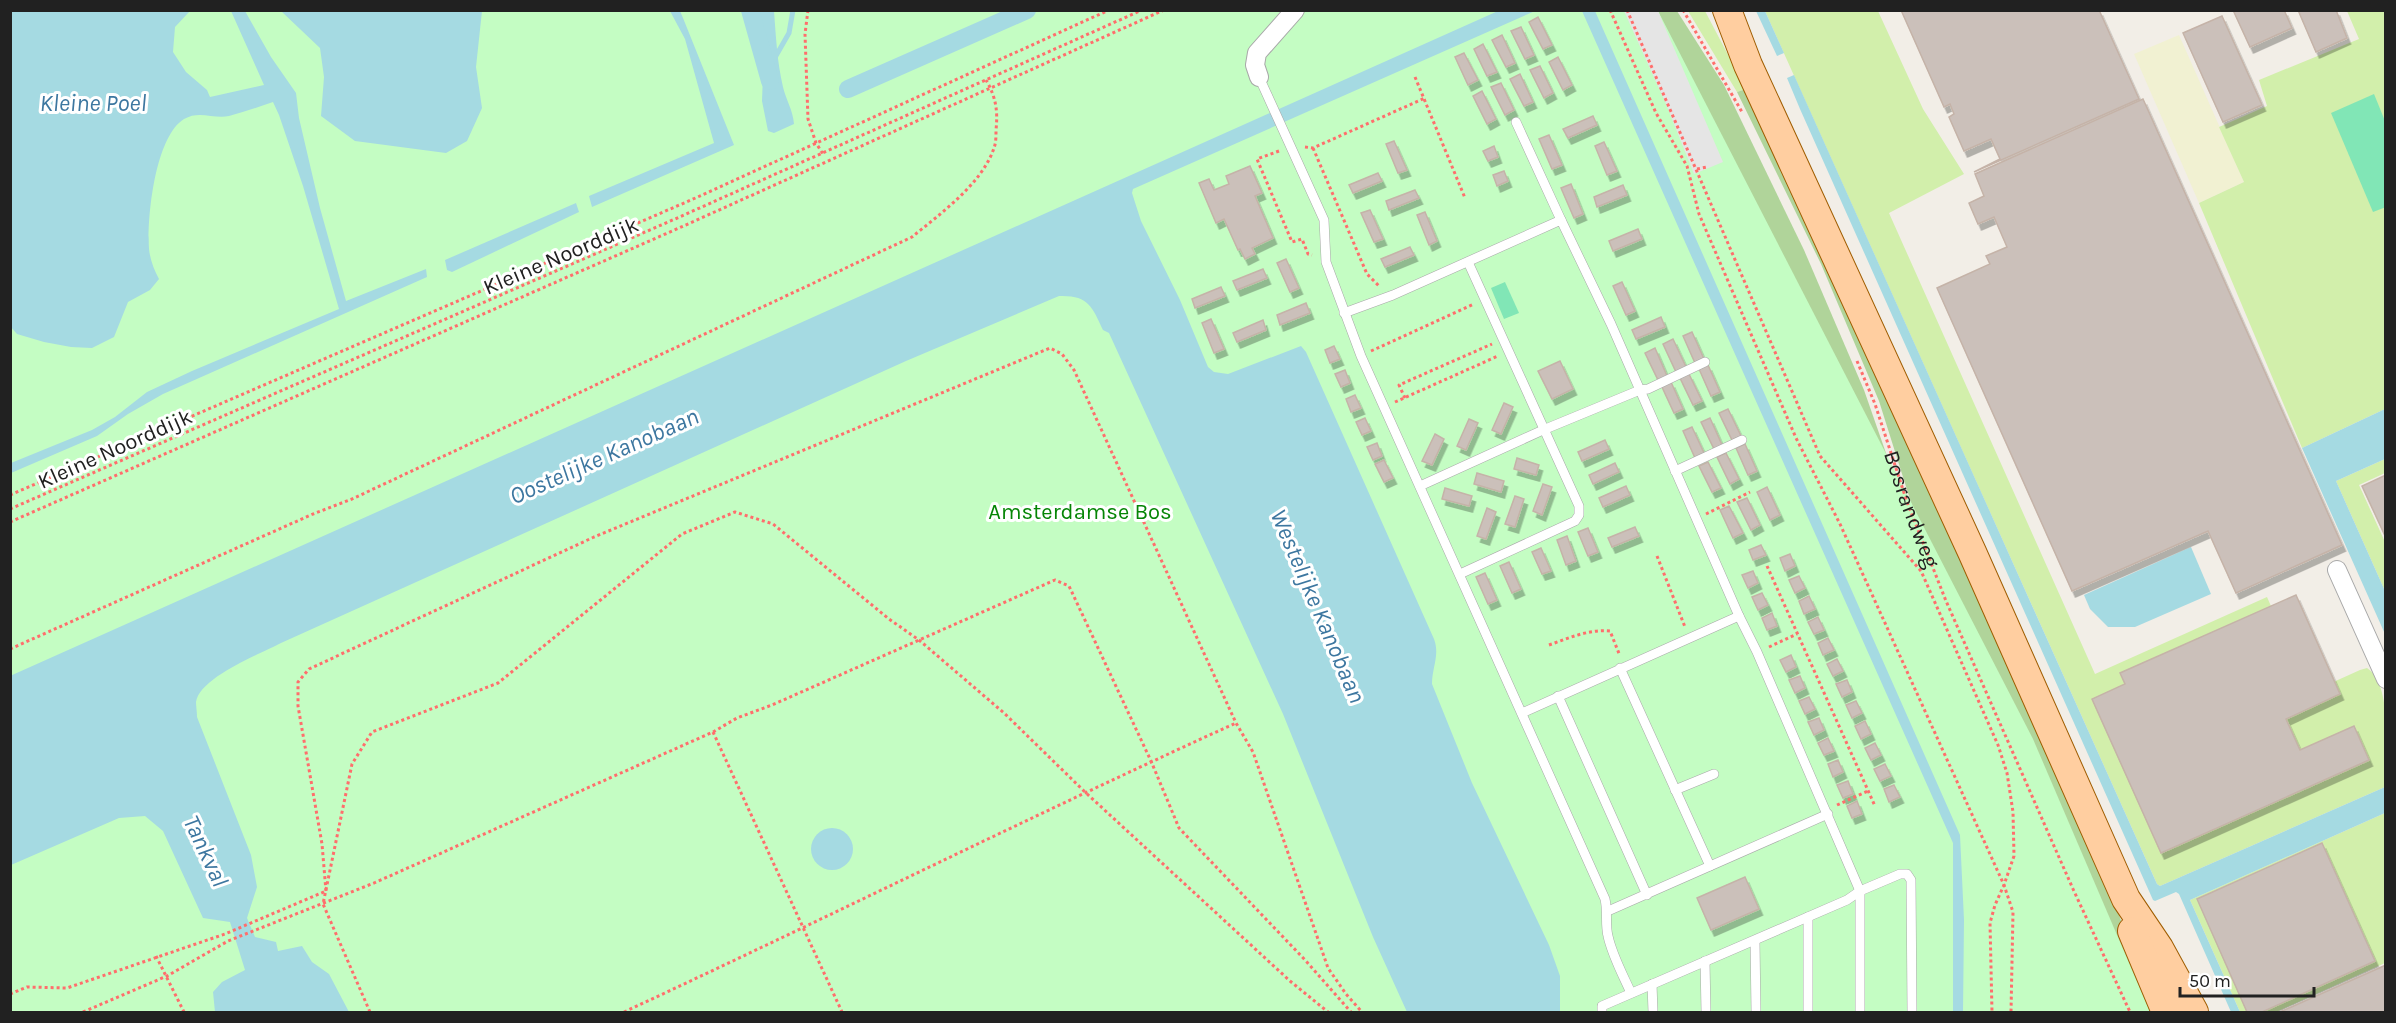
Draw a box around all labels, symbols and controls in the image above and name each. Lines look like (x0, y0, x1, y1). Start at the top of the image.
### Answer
water label: Kleine Poel (40, 89, 146, 117)
street label: Kleine Noorddijk (479, 212, 643, 300)
water label: Oostelijke Kanobaan (505, 402, 703, 510)
street label: Kleine Noorddijk (34, 403, 196, 495)
street label: Bosrandweg (1878, 447, 1945, 572)
park label: Amsterdamse Bos (988, 499, 1172, 525)
water label: Westelijke Kanobaan (1264, 505, 1372, 707)
water label: Tankval (177, 811, 235, 891)
scale bar (2180, 960, 2314, 998)
text: 50 m (2189, 970, 2231, 992)

